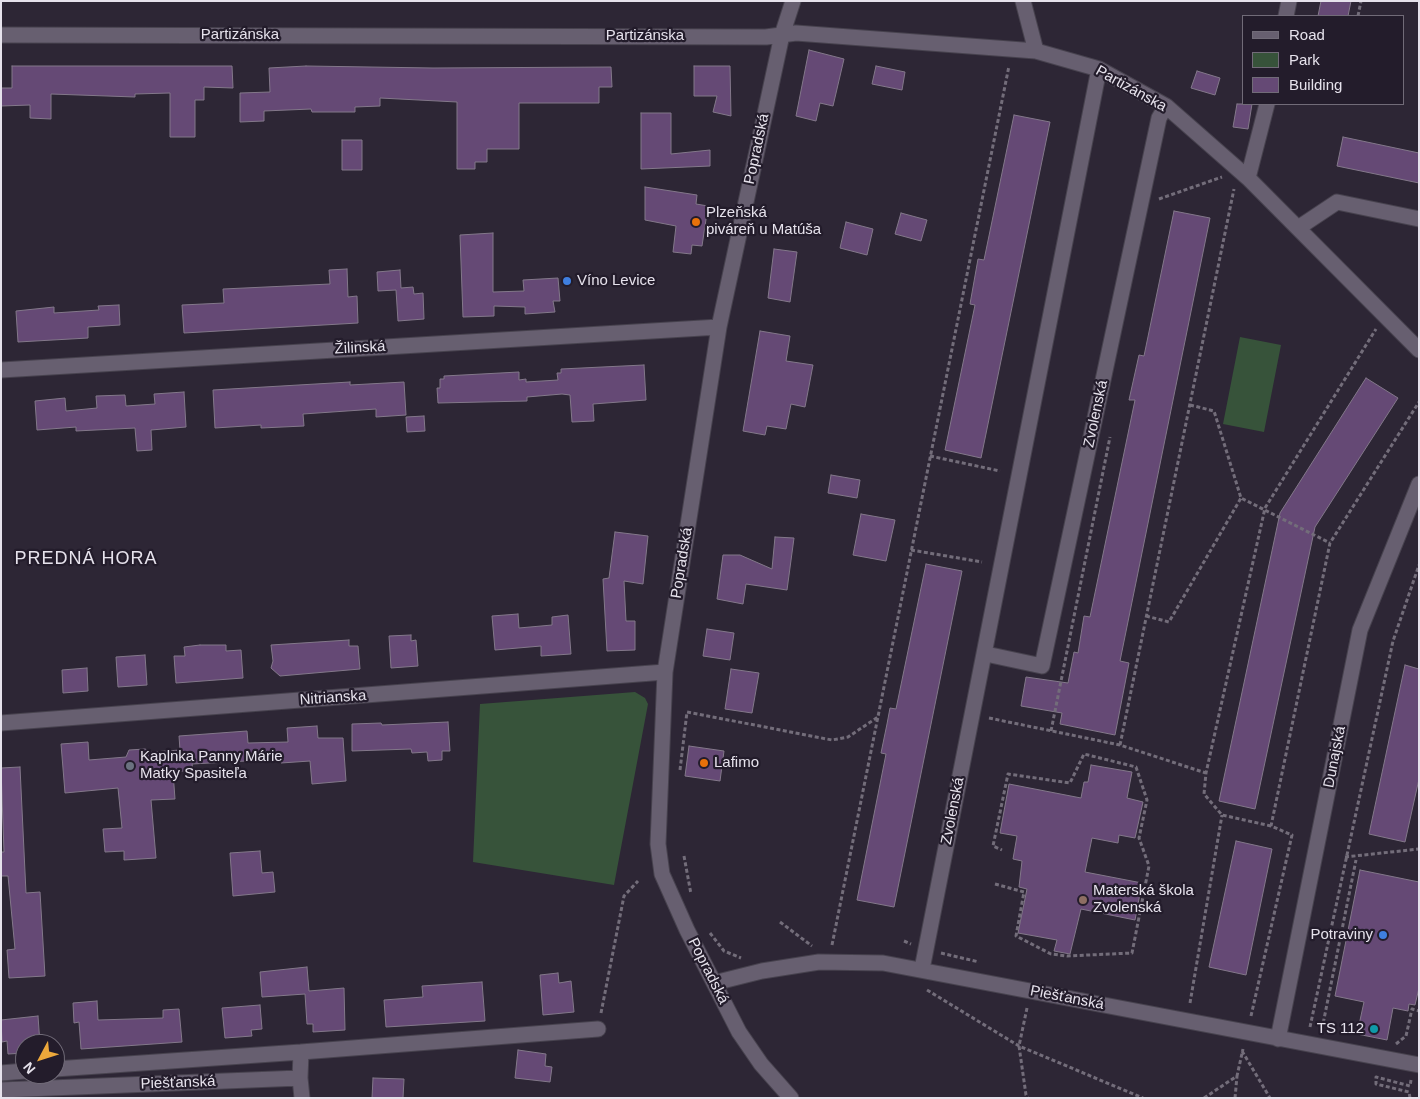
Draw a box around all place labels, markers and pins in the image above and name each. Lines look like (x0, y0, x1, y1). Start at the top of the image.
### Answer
place label: Plzeňská piváreň u Matúša (706, 204, 821, 239)
marker: Plzeňská piváreň u Matúša (690, 216, 702, 228)
place label: Víno Levice (577, 272, 655, 290)
marker: Víno Levice (561, 275, 573, 287)
place label: Kaplnka Panny Márie Matky Spasiteľa (140, 748, 283, 783)
place label: Lafimo (714, 754, 759, 772)
marker: Lafimo (698, 757, 710, 769)
marker: Kaplnka Panny Márie Matky Spasiteľa (124, 760, 136, 772)
place label: Materská škola Zvolenská (1093, 882, 1194, 917)
marker: Materská škola Zvolenská (1077, 894, 1089, 906)
place label: Potraviny (1310, 926, 1373, 944)
marker: Potraviny (1377, 929, 1389, 941)
place label: TS 112 (1317, 1020, 1364, 1038)
marker: TS 112 (1368, 1023, 1380, 1035)

